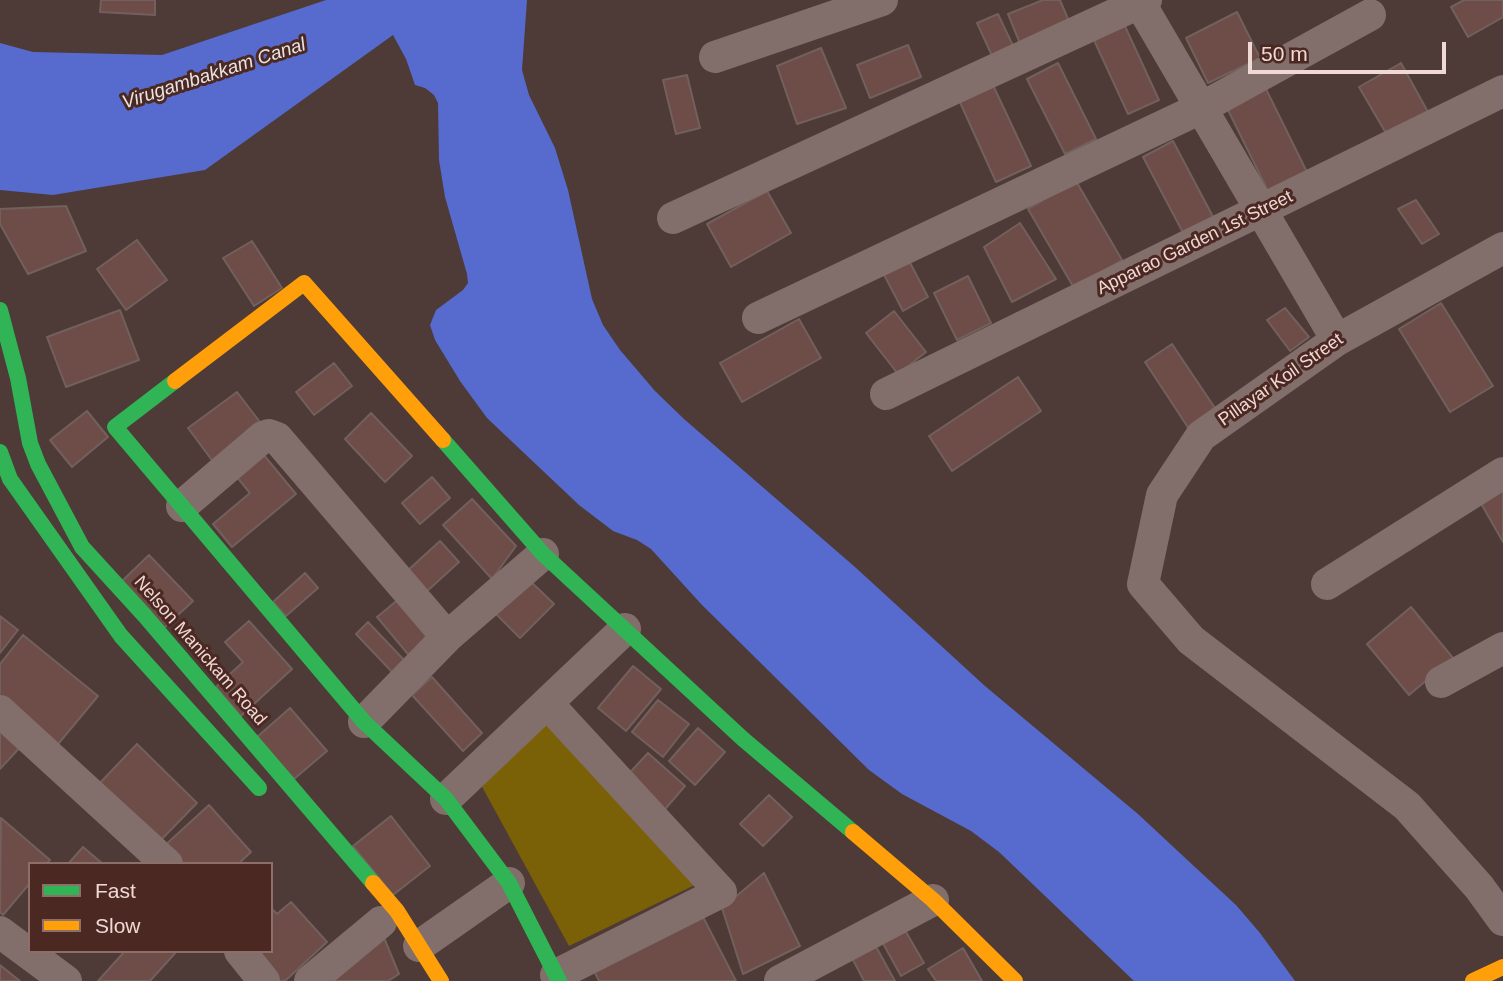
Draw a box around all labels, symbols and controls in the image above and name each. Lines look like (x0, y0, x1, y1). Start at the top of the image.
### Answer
scale bar (1251, 28, 1449, 72)
water label: Virugambakkam Canal (119, 34, 309, 114)
text: 50 m (1261, 42, 1308, 65)
street label: Apparao Garden 1st Street (1094, 186, 1296, 300)
street label: Pillayar Koil Street (1215, 329, 1347, 431)
street label: Nelson Manickam Road (129, 572, 271, 730)
legend (28, 862, 273, 953)
text: Fast (95, 879, 136, 902)
text: Slow (95, 914, 141, 937)

